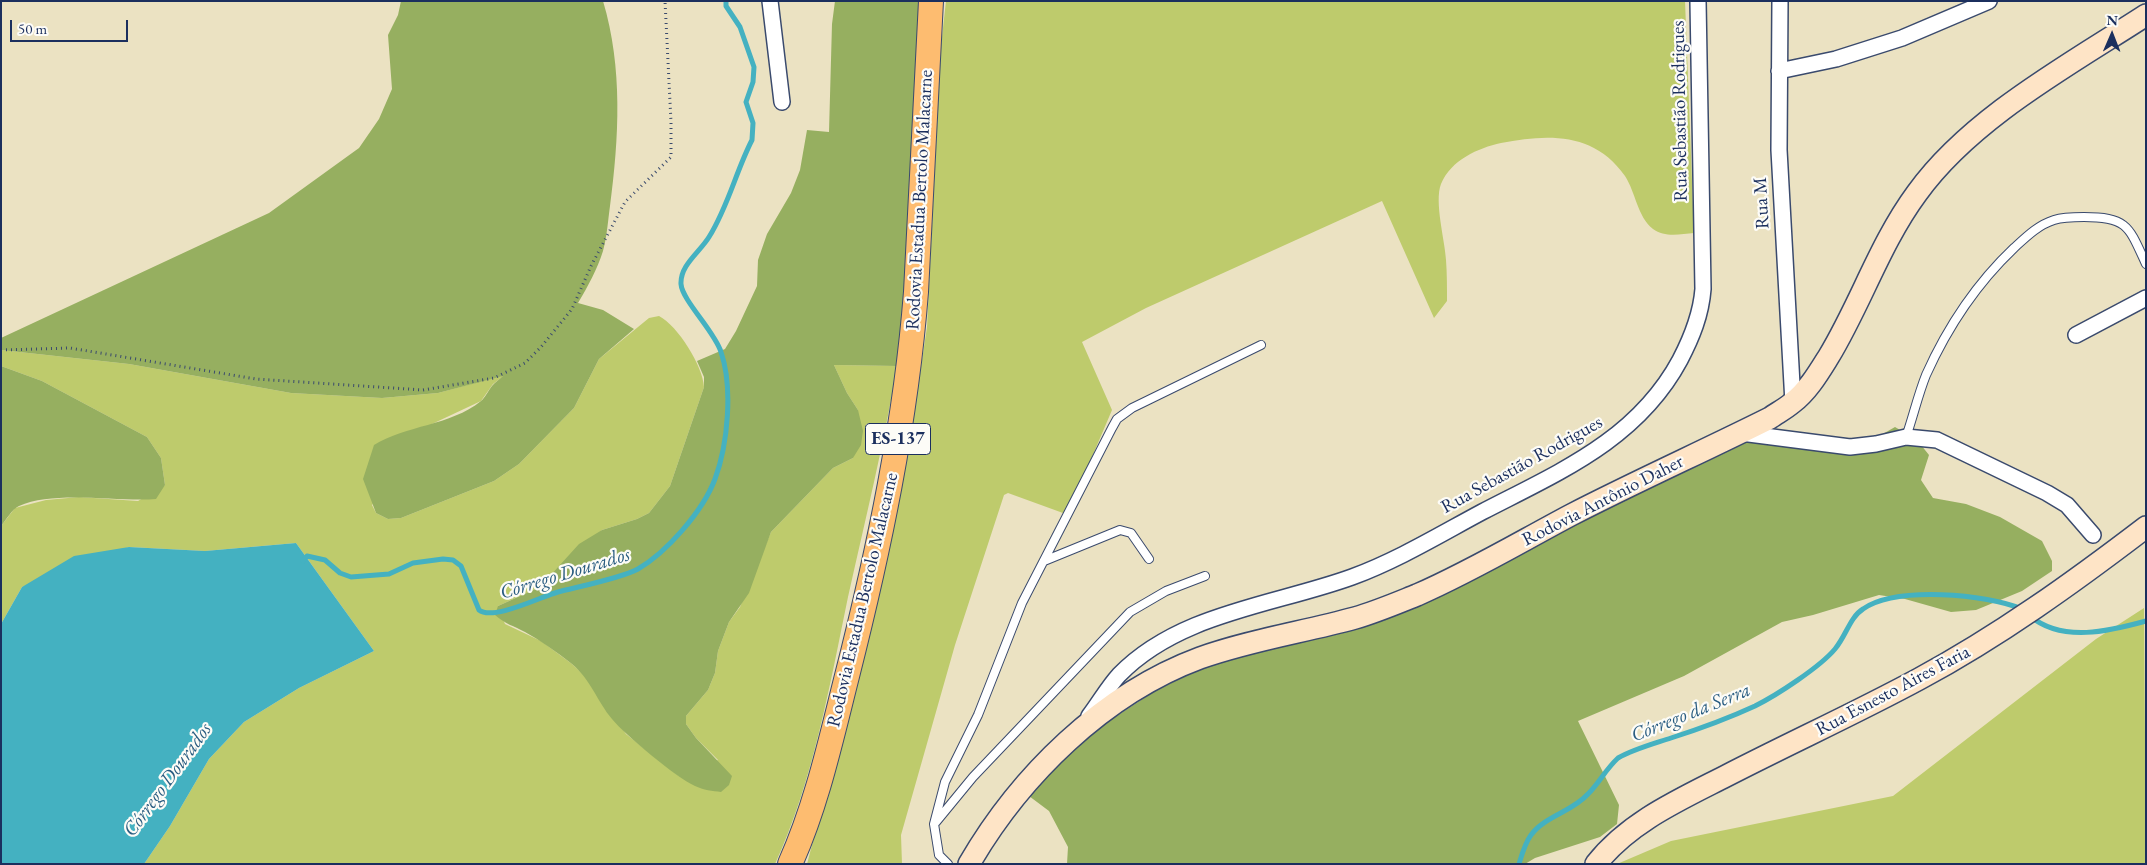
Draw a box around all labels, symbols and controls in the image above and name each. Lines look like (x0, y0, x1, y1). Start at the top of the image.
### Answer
scale bar (12, 10, 130, 42)
north arrow (2087, 10, 2137, 60)
text: N (2106, 11, 2118, 29)
text: 50 m (18, 19, 47, 38)
street label: Rua Sebastião Rodrigues (1667, 20, 1693, 202)
street label: Rodovia Estadua Bertolo Malacarne (902, 69, 938, 331)
street label: Rua M (1749, 176, 1775, 230)
street label: Rua Sebastião Rodrigues (1437, 411, 1607, 519)
road number: ES-137 (866, 424, 930, 454)
street label: Rodovia Antônio Daher (1519, 450, 1687, 552)
street label: Rodovia Estadua Bertolo Malacarne (823, 471, 903, 729)
water label: Córrego Dourados (497, 543, 633, 605)
street label: Rua Esnesto Aires Faria (1812, 641, 1974, 741)
water label: Córrego da Serra (1628, 678, 1754, 748)
water label: Córrego Dourados (119, 718, 217, 842)

